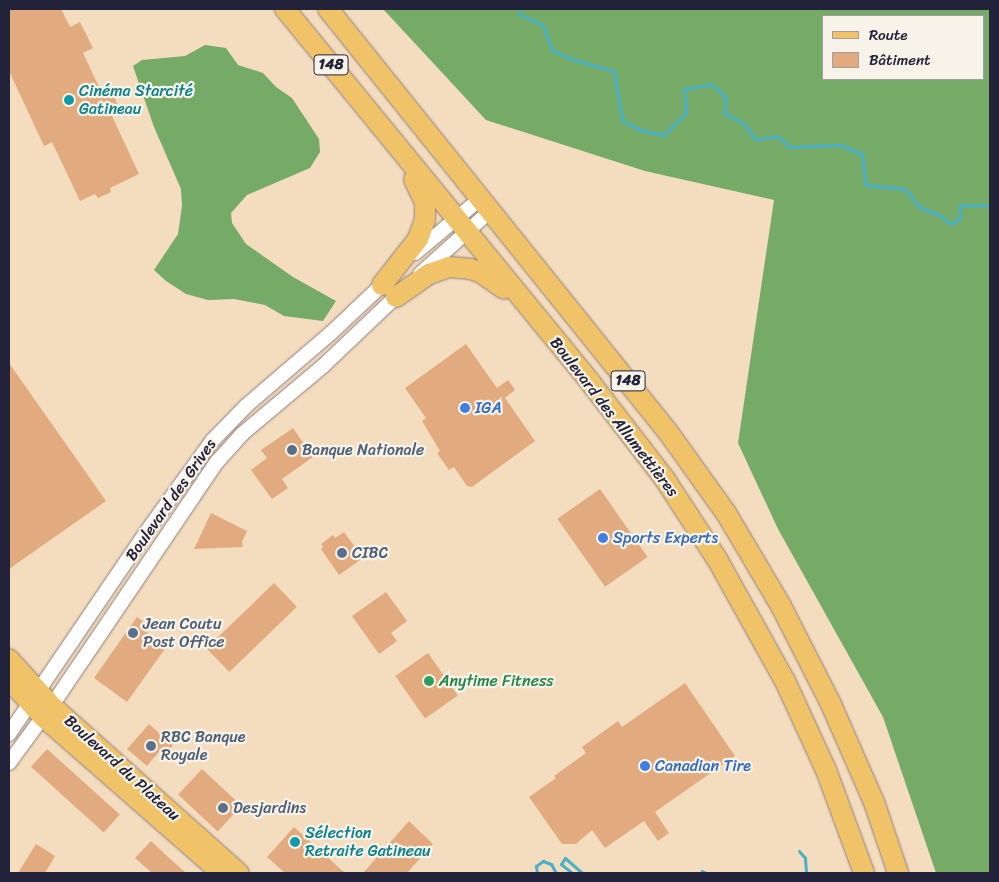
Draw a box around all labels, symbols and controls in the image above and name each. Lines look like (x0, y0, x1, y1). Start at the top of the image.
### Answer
legend (822, 15, 984, 80)
text: Route (869, 22, 908, 48)
text: Bâtiment (869, 47, 931, 73)
road number: 148 (314, 52, 348, 78)
place label: Cinéma Starcité Gatineau (79, 81, 194, 119)
marker: Cinéma Starcité Gatineau (63, 94, 75, 106)
street label: Boulevard des Allumettières (545, 333, 683, 501)
road number: 148 (610, 368, 646, 394)
place label: IGA (475, 398, 502, 418)
marker: IGA (459, 402, 471, 414)
street label: Boulevard des Grives (122, 435, 220, 565)
place label: Banque Nationale (302, 440, 425, 460)
marker: Banque Nationale (286, 444, 298, 456)
place label: Sports Experts (613, 528, 719, 548)
marker: Sports Experts (597, 532, 609, 544)
place label: CIBC (352, 543, 388, 563)
marker: CIBC (336, 547, 348, 559)
place label: Jean Coutu Post Office (143, 614, 225, 652)
marker: Jean Coutu Post Office (127, 627, 139, 639)
place label: Anytime Fitness (439, 671, 553, 691)
marker: Anytime Fitness (423, 675, 435, 687)
street label: Boulevard du Plateau (60, 711, 184, 825)
place label: RBC Banque Royale (161, 727, 246, 765)
marker: RBC Banque Royale (145, 740, 157, 752)
place label: Canadian Tire (655, 756, 751, 776)
marker: Canadian Tire (639, 760, 651, 772)
place label: Desjardins (233, 798, 306, 818)
marker: Desjardins (217, 802, 229, 814)
place label: Sélection Retraite Gatineau (305, 823, 430, 861)
marker: Sélection Retraite Gatineau (289, 836, 301, 848)

